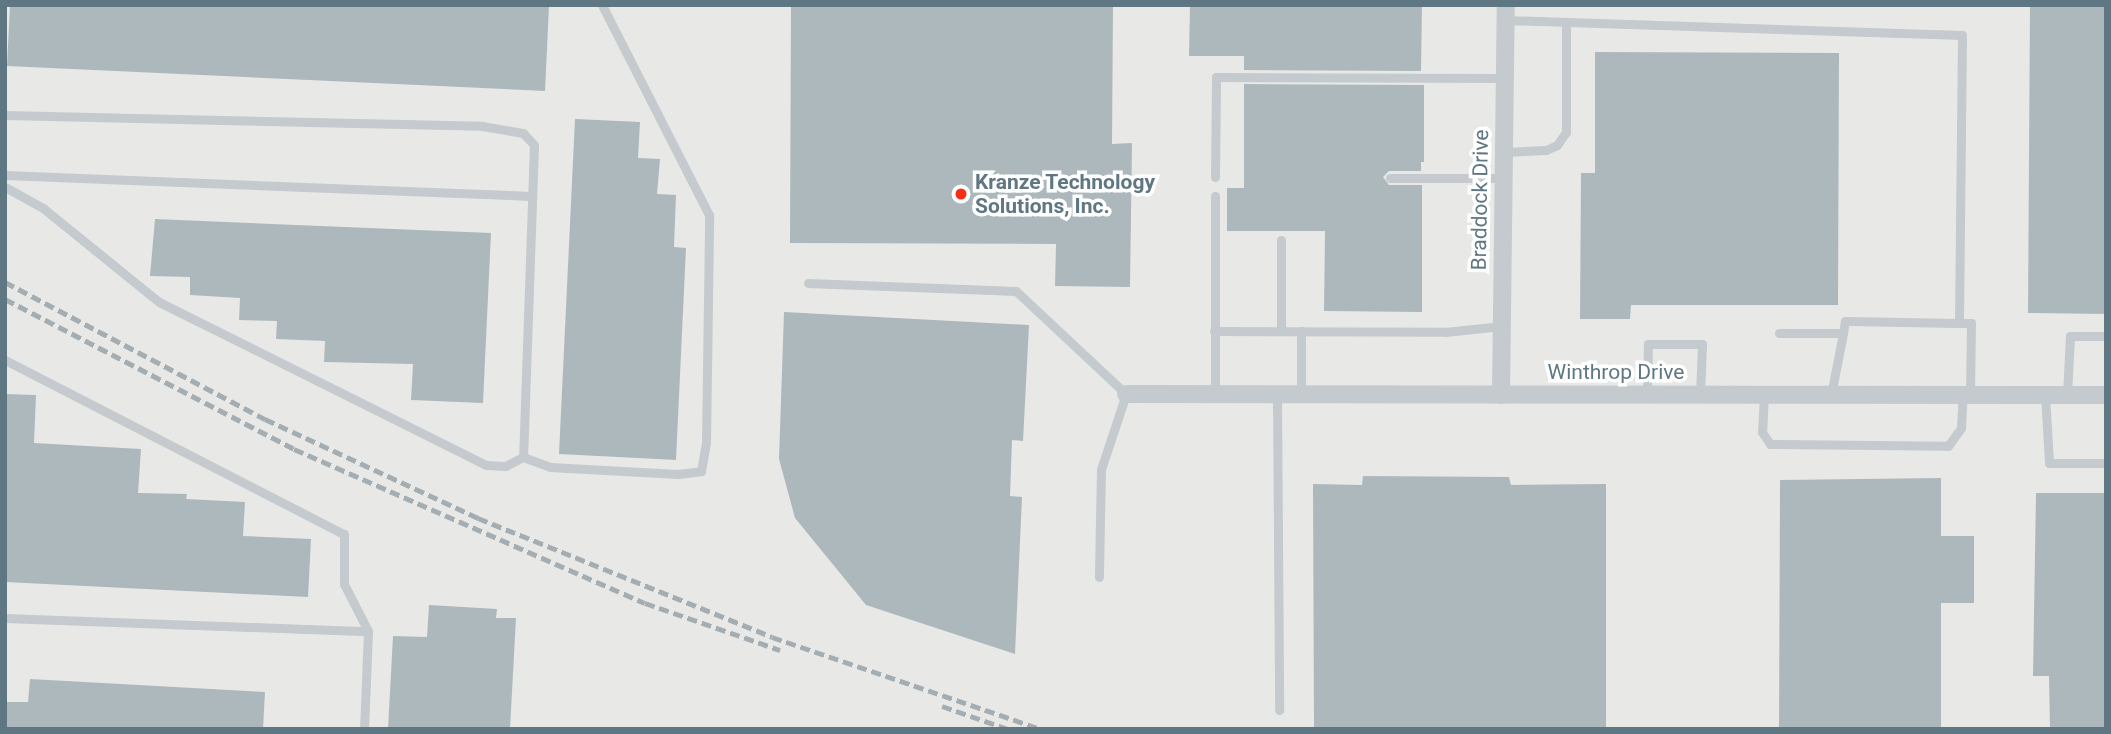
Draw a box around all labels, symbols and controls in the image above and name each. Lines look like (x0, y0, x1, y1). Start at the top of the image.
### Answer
street label: Braddock Drive (1466, 129, 1494, 271)
place label: Kranze Technology Solutions, Inc. (975, 169, 1156, 219)
marker: Kranze Technology Solutions, Inc. (953, 186, 969, 202)
street label: Winthrop Drive (1548, 359, 1684, 385)

